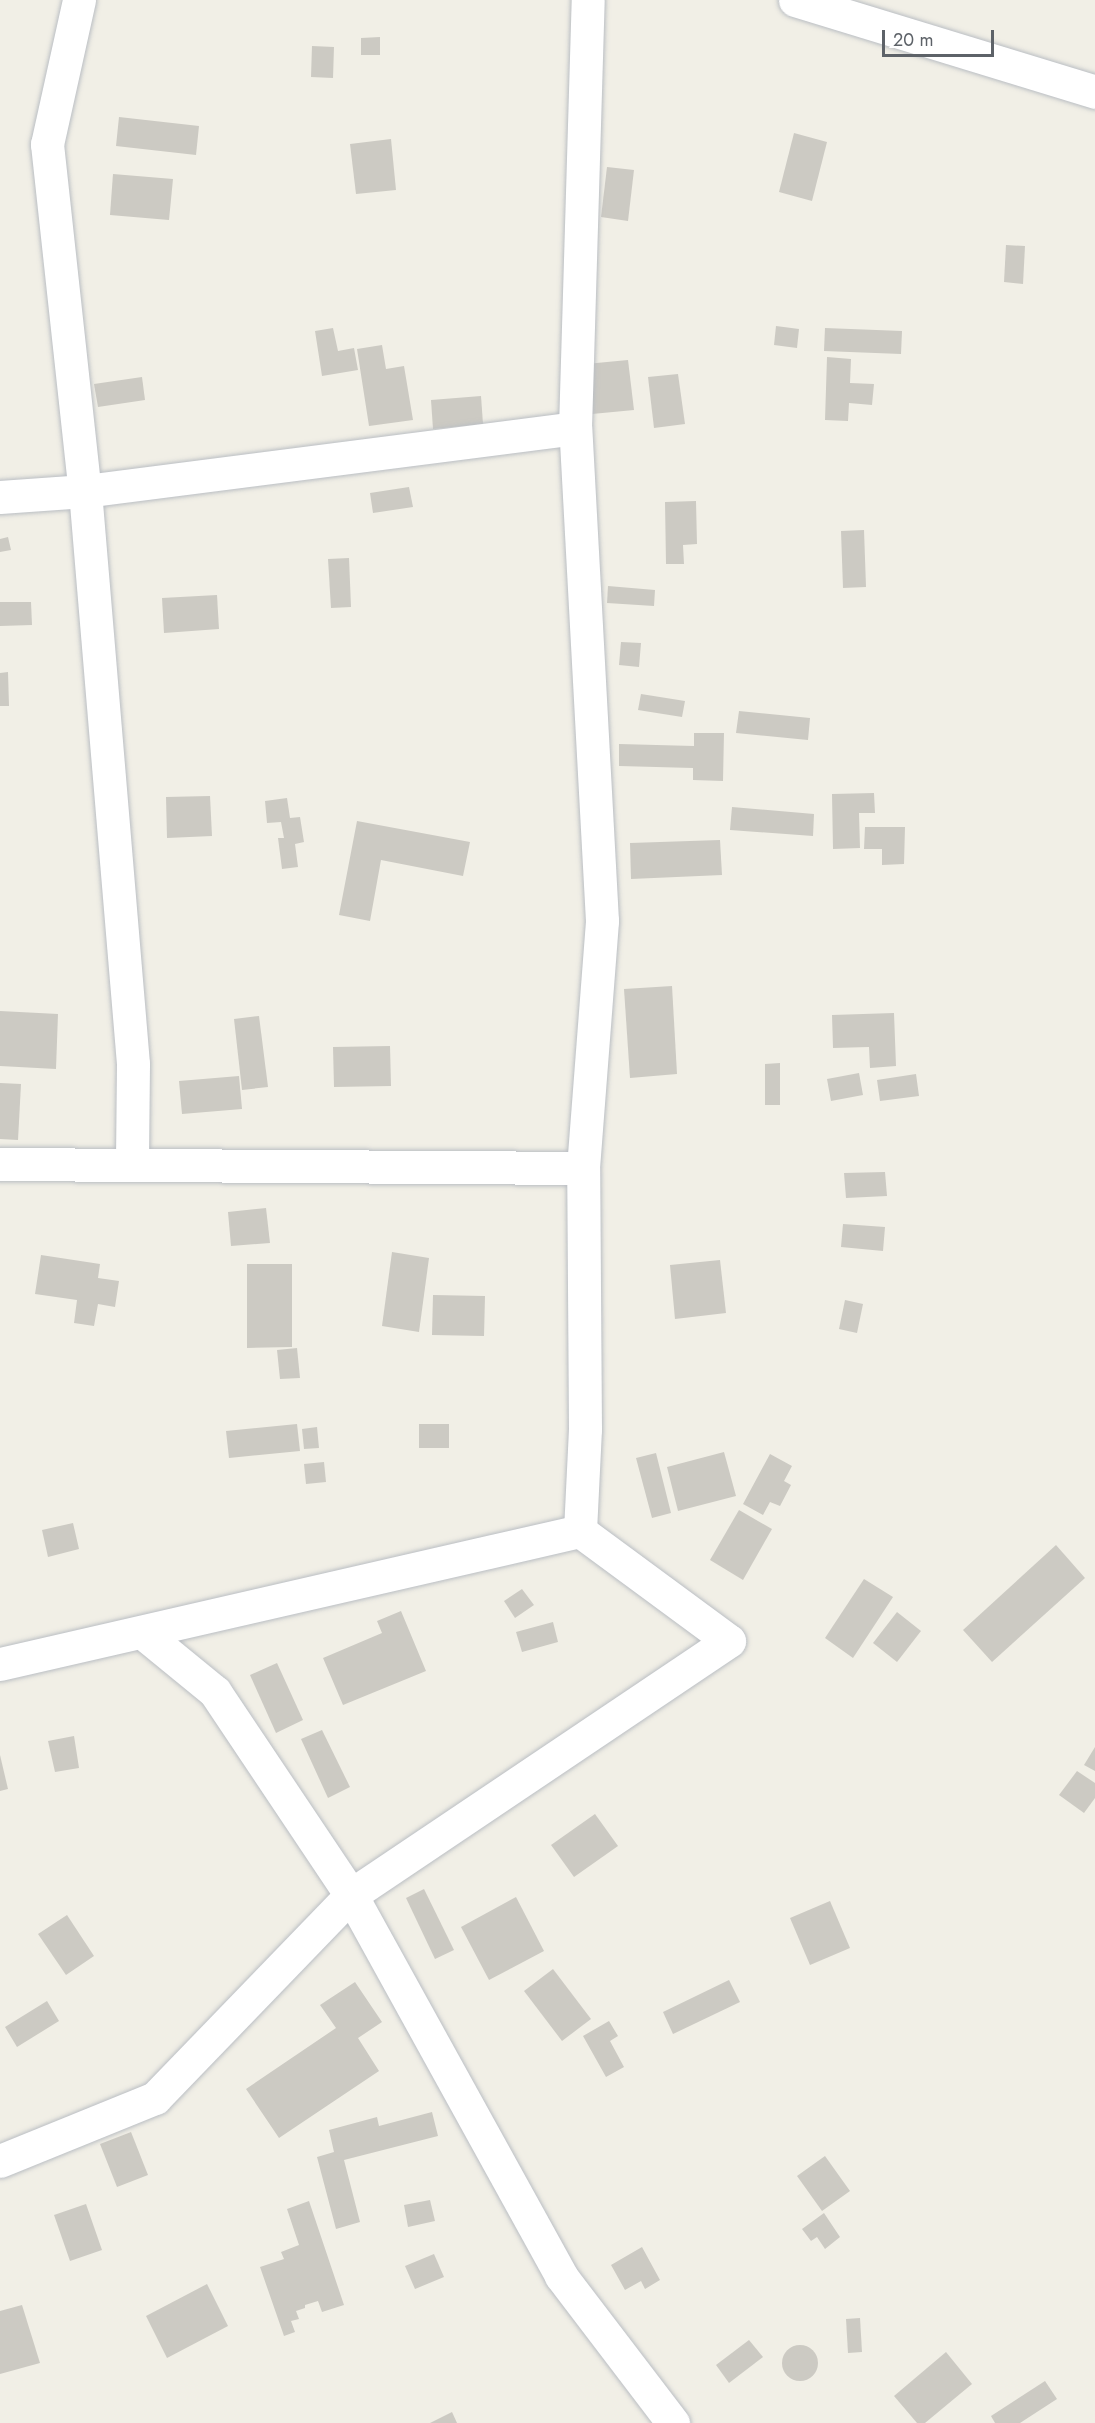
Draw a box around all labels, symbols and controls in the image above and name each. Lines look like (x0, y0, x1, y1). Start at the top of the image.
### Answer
scale bar (885, 18, 998, 56)
text: 20 m (893, 27, 933, 53)

